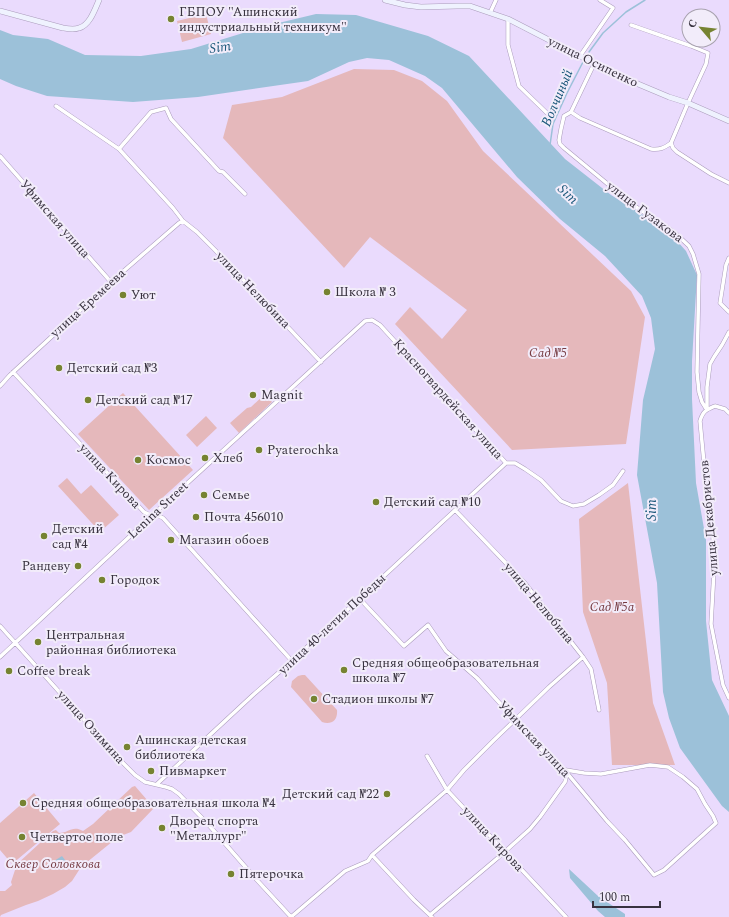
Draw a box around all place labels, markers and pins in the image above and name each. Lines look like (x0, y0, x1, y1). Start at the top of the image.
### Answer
place label: ГБПОУ "Ашинский индустриальный техникум" (179, 2, 347, 37)
marker: ГБПОУ "Ашинский индустриальный техникум" (166, 14, 176, 24)
place label: Школа № 3 (335, 282, 396, 302)
place label: Уют (131, 285, 156, 305)
marker: Школа № 3 (322, 287, 332, 297)
marker: Уют (118, 290, 128, 300)
place label: Детский сад №3 (67, 358, 158, 378)
marker: Детский сад №3 (54, 363, 64, 373)
place label: Magnit (261, 385, 303, 405)
place label: Детский сад №17 (96, 390, 193, 410)
marker: Magnit (248, 390, 258, 400)
marker: Детский сад №17 (83, 395, 93, 405)
place label: Pyaterochka (267, 440, 339, 460)
marker: Pyaterochka (254, 445, 264, 455)
place label: Хлеб (213, 448, 243, 468)
place label: Космос (146, 450, 191, 470)
marker: Хлеб (200, 453, 210, 463)
marker: Космос (133, 455, 143, 465)
place label: Семье (212, 485, 250, 505)
marker: Семье (199, 490, 209, 500)
place label: Детский сад №10 (384, 492, 481, 512)
marker: Детский сад №10 (371, 497, 381, 507)
place label: Почта 456010 (204, 507, 284, 527)
marker: Почта 456010 (191, 512, 201, 522)
place label: Детский сад №4 (52, 519, 103, 554)
place label: Магазин обоев (179, 530, 269, 550)
marker: Детский сад №4 (39, 531, 49, 541)
marker: Магазин обоев (166, 535, 176, 545)
place label: Рандеву (22, 556, 71, 576)
marker: Рандеву (73, 561, 83, 571)
place label: Городок (110, 570, 160, 590)
marker: Городок (97, 575, 107, 585)
place label: Центральная районная библиотека (46, 625, 177, 660)
marker: Центральная районная библиотека (33, 637, 43, 647)
place label: Средняя общеобразовательная школа №7 (352, 653, 539, 688)
place label: Coffee break (17, 661, 91, 681)
marker: Средняя общеобразовательная школа №7 (339, 665, 349, 675)
marker: Coffee break (4, 666, 14, 676)
place label: Стадион школы №7 (322, 689, 434, 709)
marker: Стадион школы №7 (309, 694, 319, 704)
place label: Ашинская детская библиотека (135, 730, 247, 765)
marker: Ашинская детская библиотека (122, 742, 132, 752)
place label: Пивмаркет (159, 761, 226, 781)
marker: Пивмаркет (146, 766, 156, 776)
place label: Детский сад №22 (282, 784, 379, 804)
marker: Детский сад №22 (382, 789, 392, 799)
place label: Средняя общеобразовательная школа №4 (31, 793, 276, 813)
marker: Средняя общеобразовательная школа №4 (18, 798, 28, 808)
place label: Дворец спорта "Металлург" (170, 811, 259, 846)
marker: Дворец спорта "Металлург" (157, 823, 167, 833)
place label: Четвертое поле (30, 827, 123, 847)
marker: Четвертое поле (17, 832, 27, 842)
place label: Пятерочка (239, 864, 304, 884)
marker: Пятерочка (226, 869, 236, 879)

